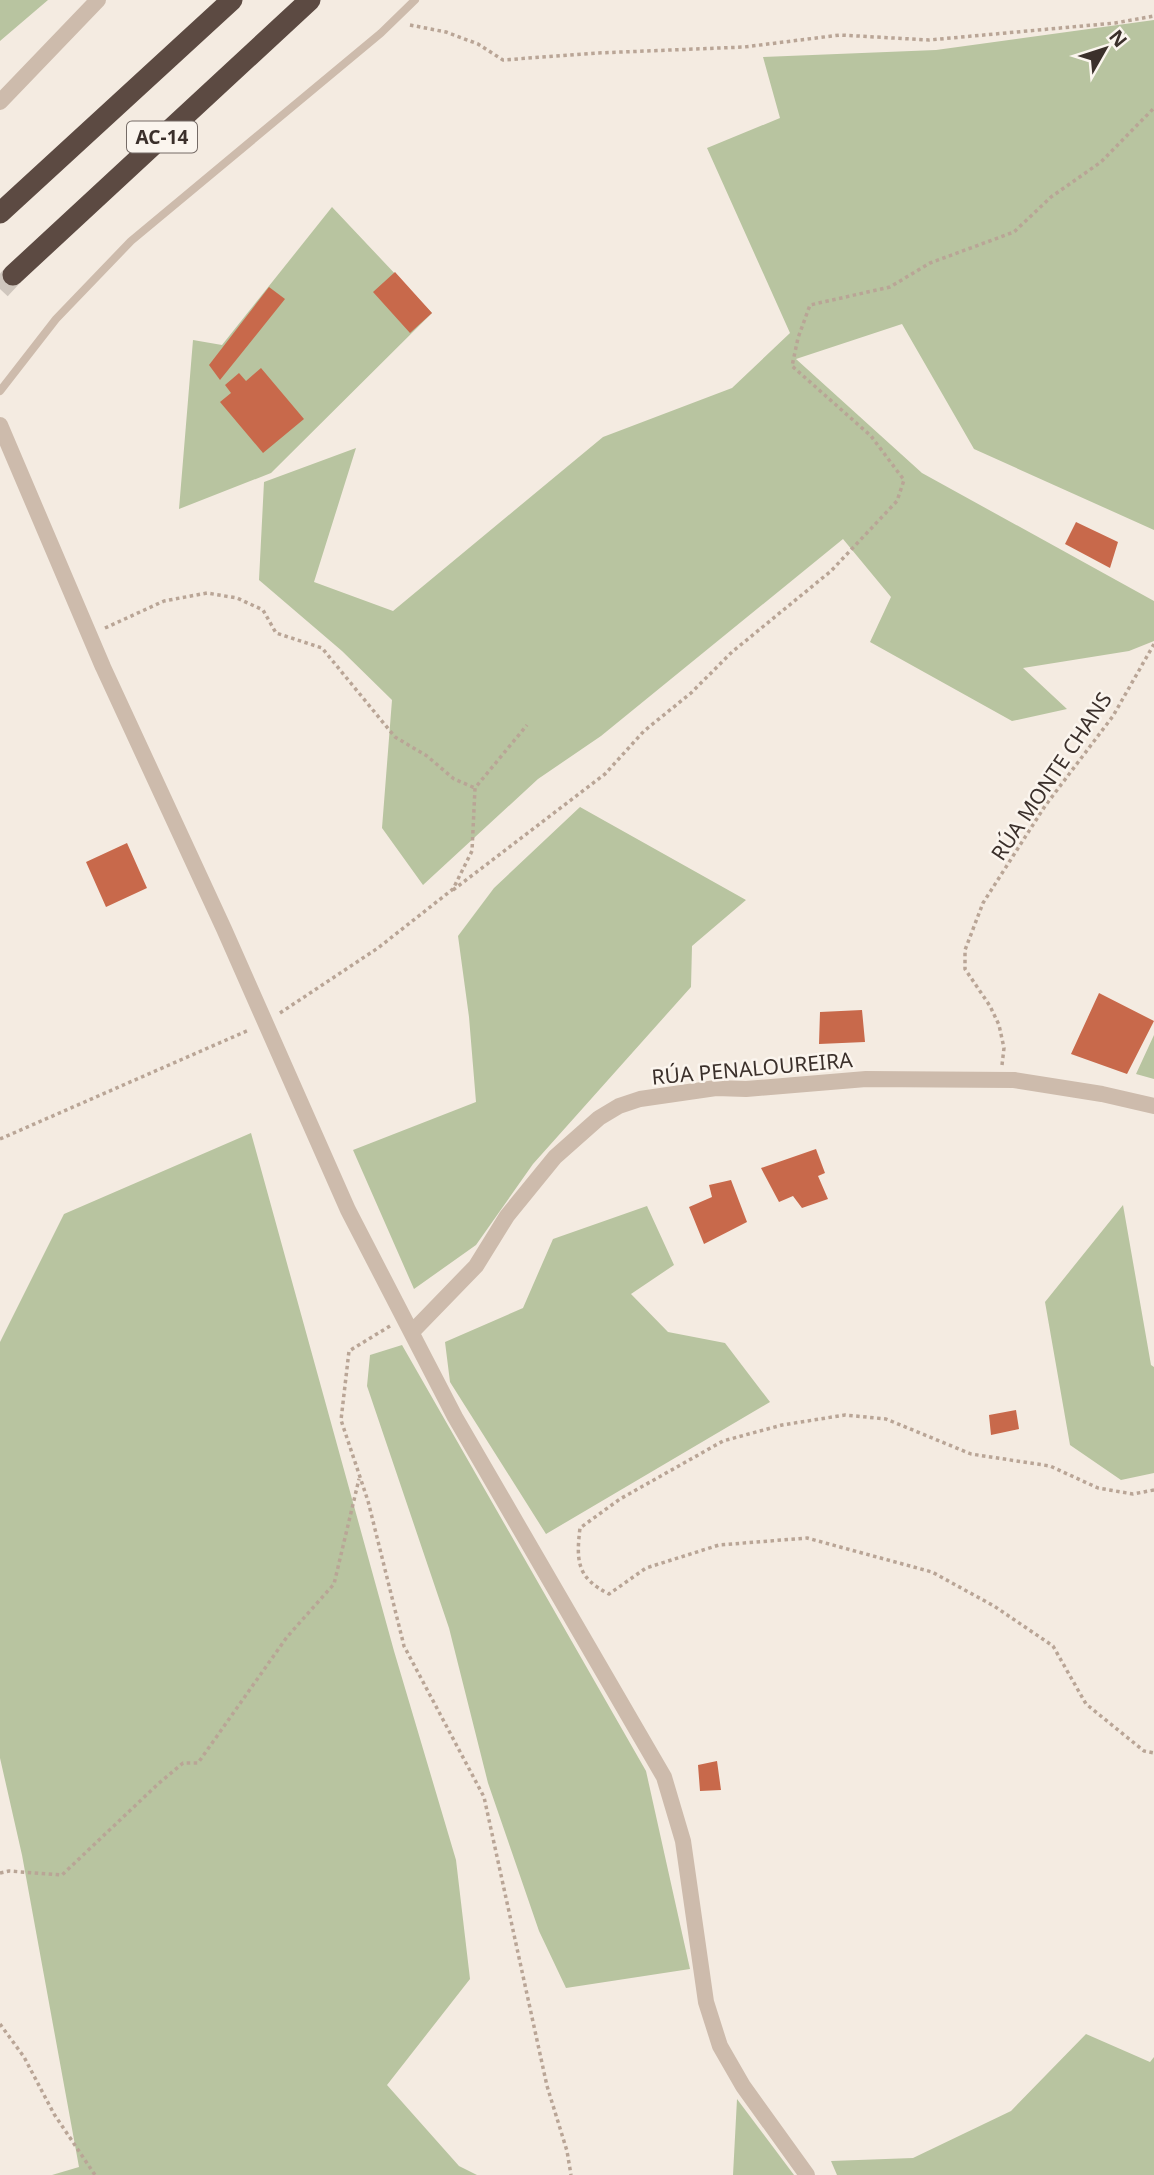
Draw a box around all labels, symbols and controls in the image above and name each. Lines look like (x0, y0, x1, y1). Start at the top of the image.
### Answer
north arrow (1070, 14, 1140, 84)
text: N (1103, 24, 1133, 52)
road number: AC-14 (127, 122, 197, 153)
street label: RÚA MONTE CHANS (984, 686, 1118, 866)
street label: RÚA PENALOUREIRA (650, 1045, 854, 1091)

